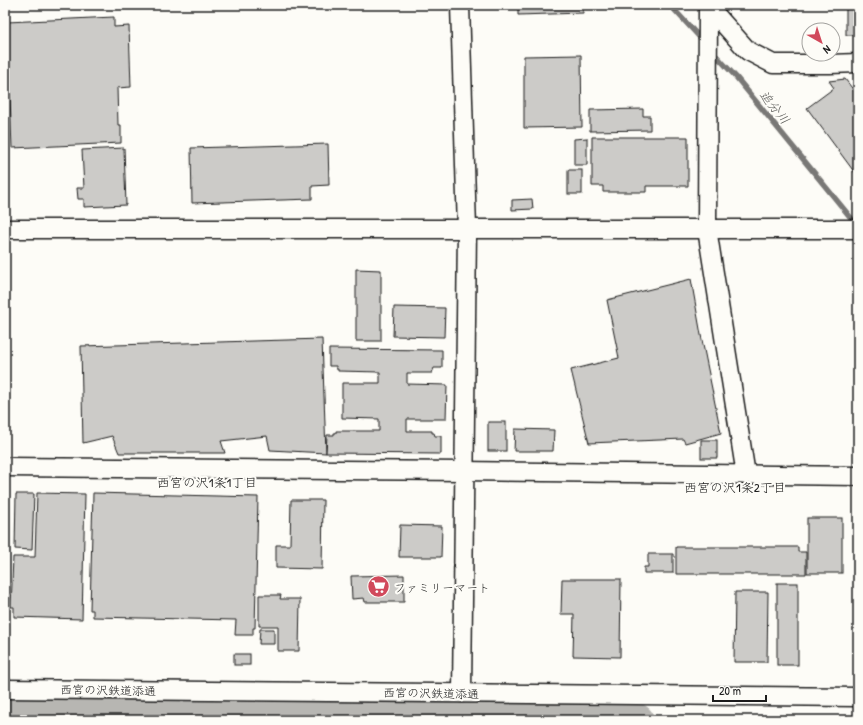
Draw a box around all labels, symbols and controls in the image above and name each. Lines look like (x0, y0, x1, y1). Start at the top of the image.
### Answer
north arrow (801, 22, 841, 62)
text: N (821, 42, 834, 57)
water label: 追分川 (756, 86, 794, 128)
district label: 西宮の沢1条1丁目 (157, 473, 257, 491)
district label: 西宮の沢1条2丁目 (684, 478, 786, 496)
supermarket icon: ファミリーマート (365, 574, 391, 600)
place label: ファミリーマート (394, 579, 490, 596)
scale bar (713, 677, 766, 703)
street label: 西宮の沢鉄道添通 (60, 681, 156, 699)
text: 20 m (719, 682, 741, 699)
street label: 西宮の沢鉄道添通 (383, 684, 479, 702)

